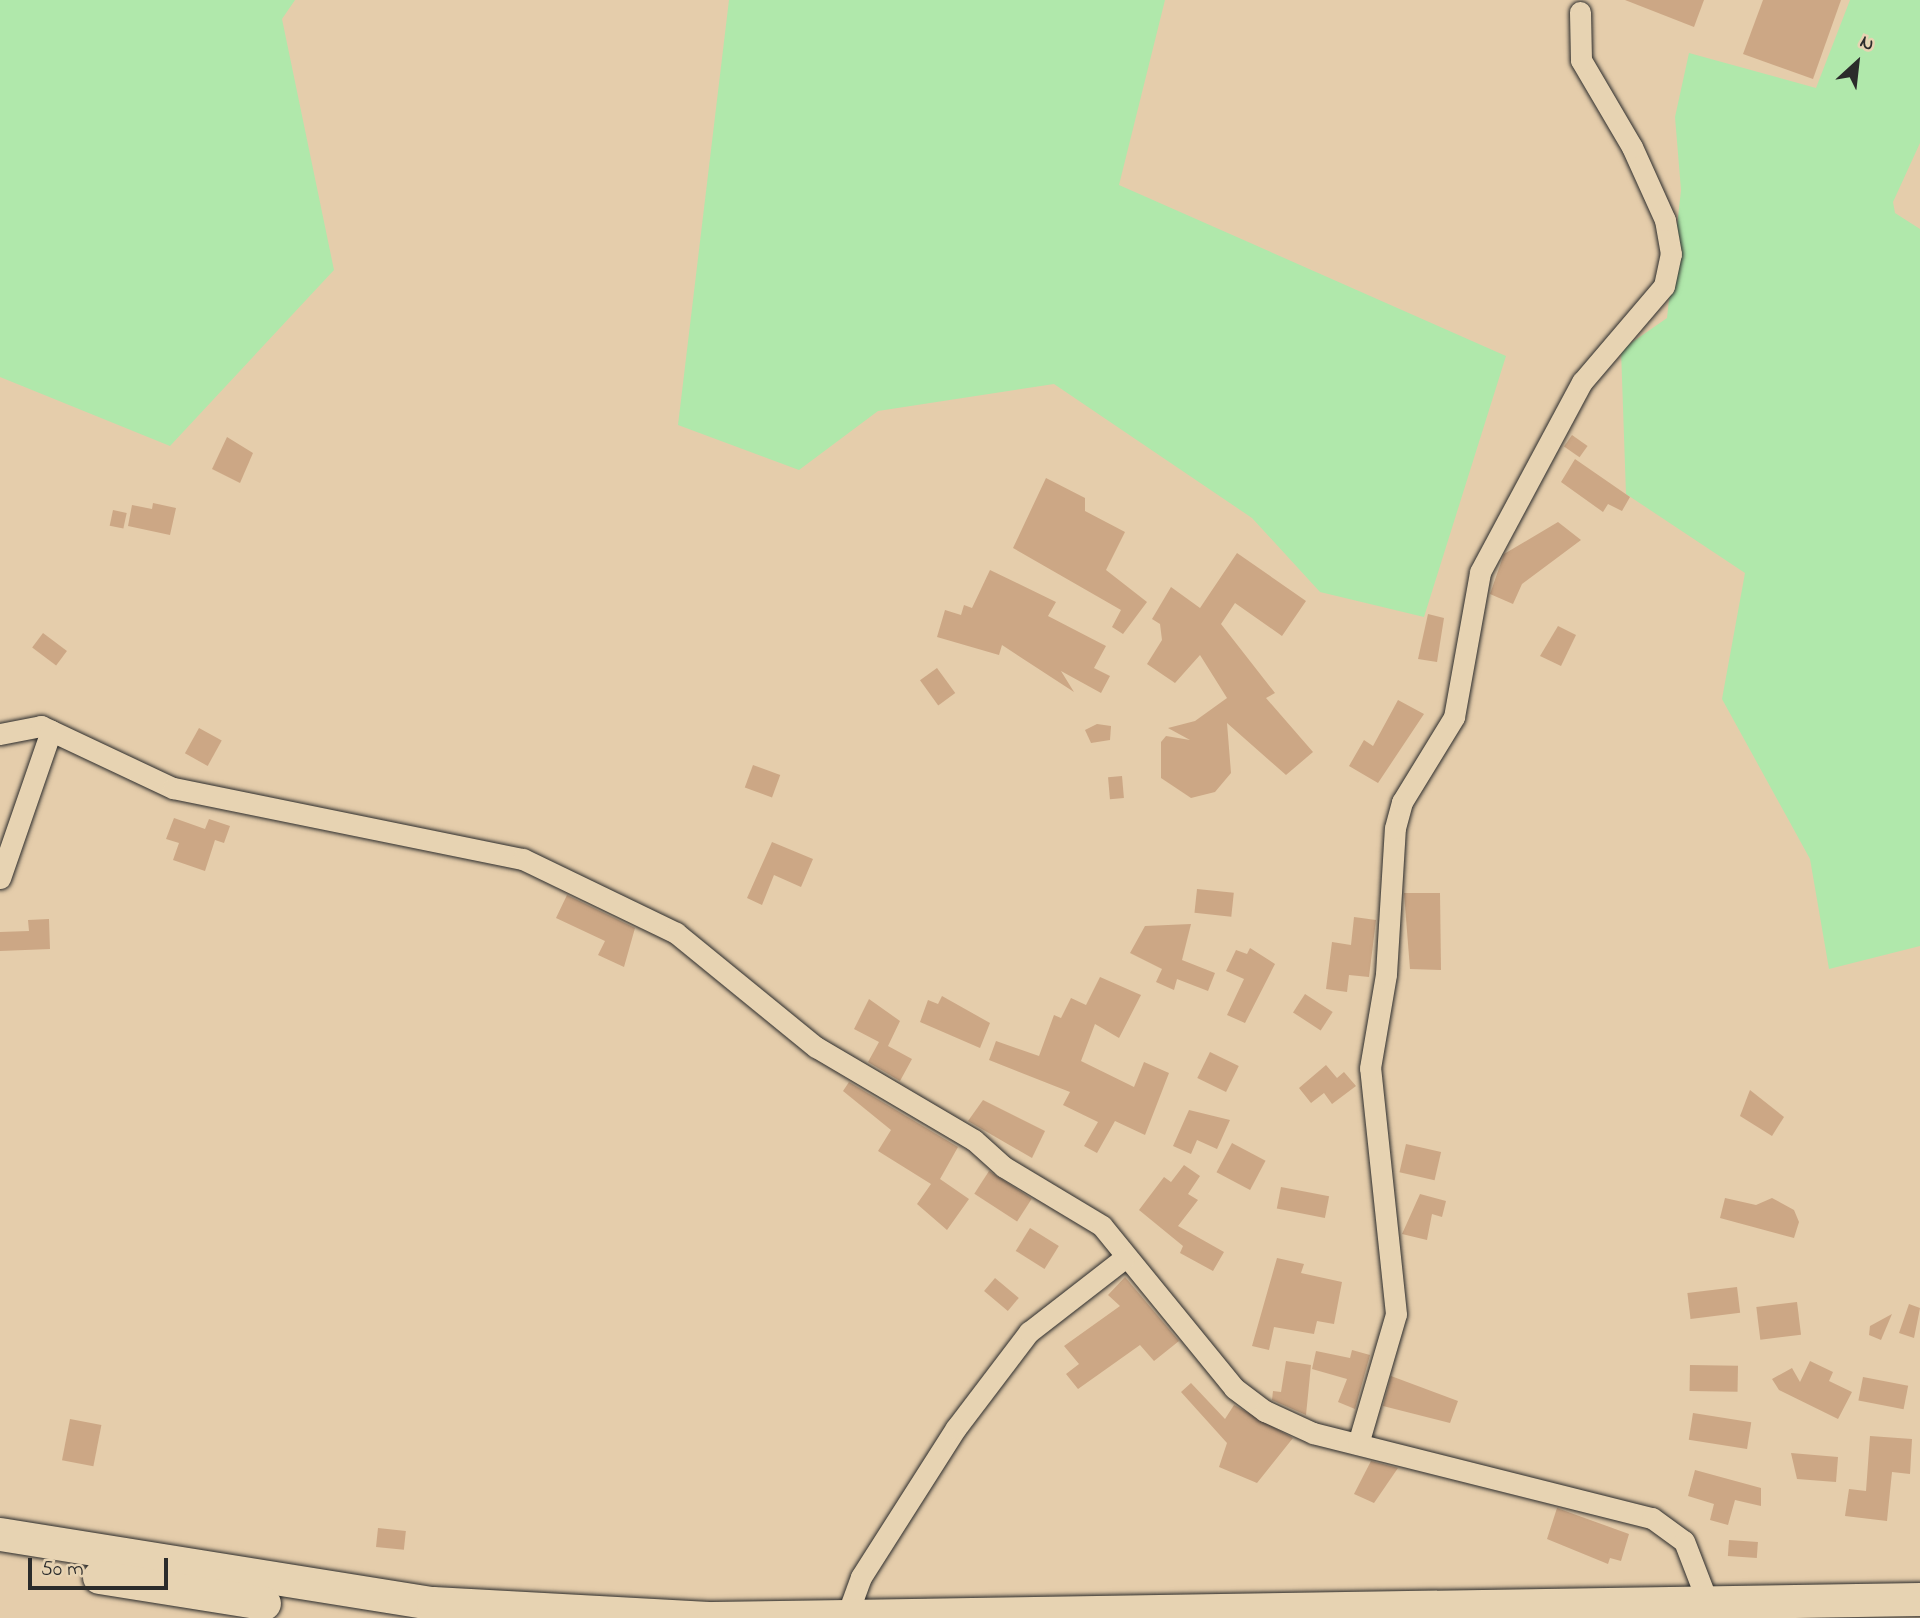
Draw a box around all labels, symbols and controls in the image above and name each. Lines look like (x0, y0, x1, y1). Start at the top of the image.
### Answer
north arrow (1822, 28, 1892, 98)
text: N (1855, 29, 1879, 59)
scale bar (32, 1544, 172, 1588)
text: 50 m (41, 1555, 84, 1585)

